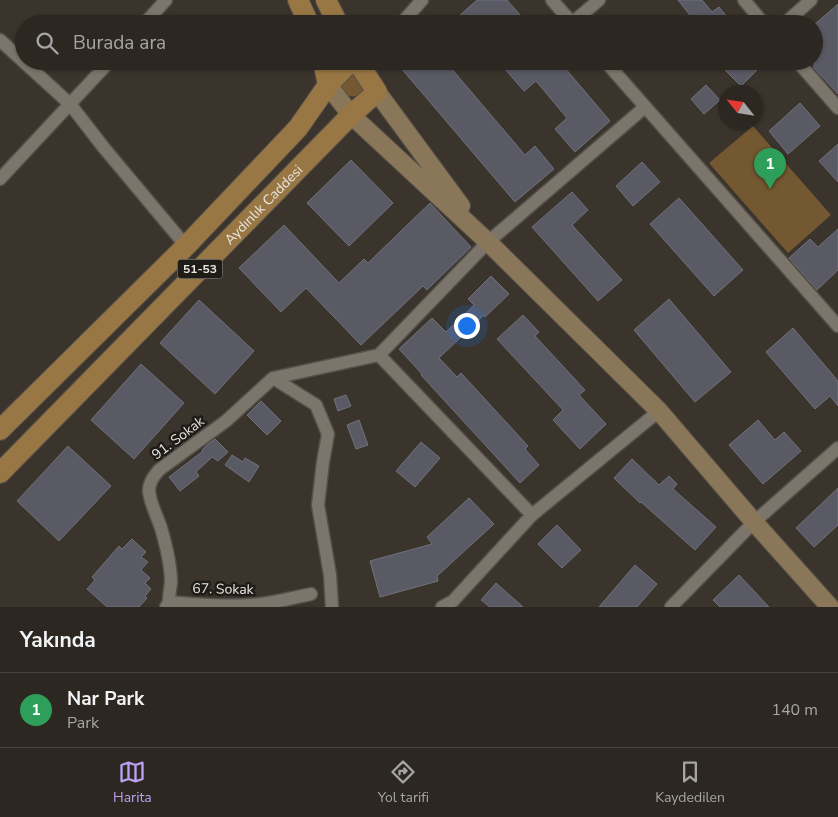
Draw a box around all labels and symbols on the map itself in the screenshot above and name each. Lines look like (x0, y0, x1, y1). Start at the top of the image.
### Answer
north arrow (718, 85, 763, 130)
pin: 1 (754, 148, 786, 189)
street label: Aydınlık Caddesi (220, 160, 307, 249)
road number: 51-53 (178, 260, 222, 278)
your location (454, 313, 480, 339)
street label: 91. Sokak (148, 411, 209, 464)
street label: 67. Sokak (192, 579, 255, 599)

